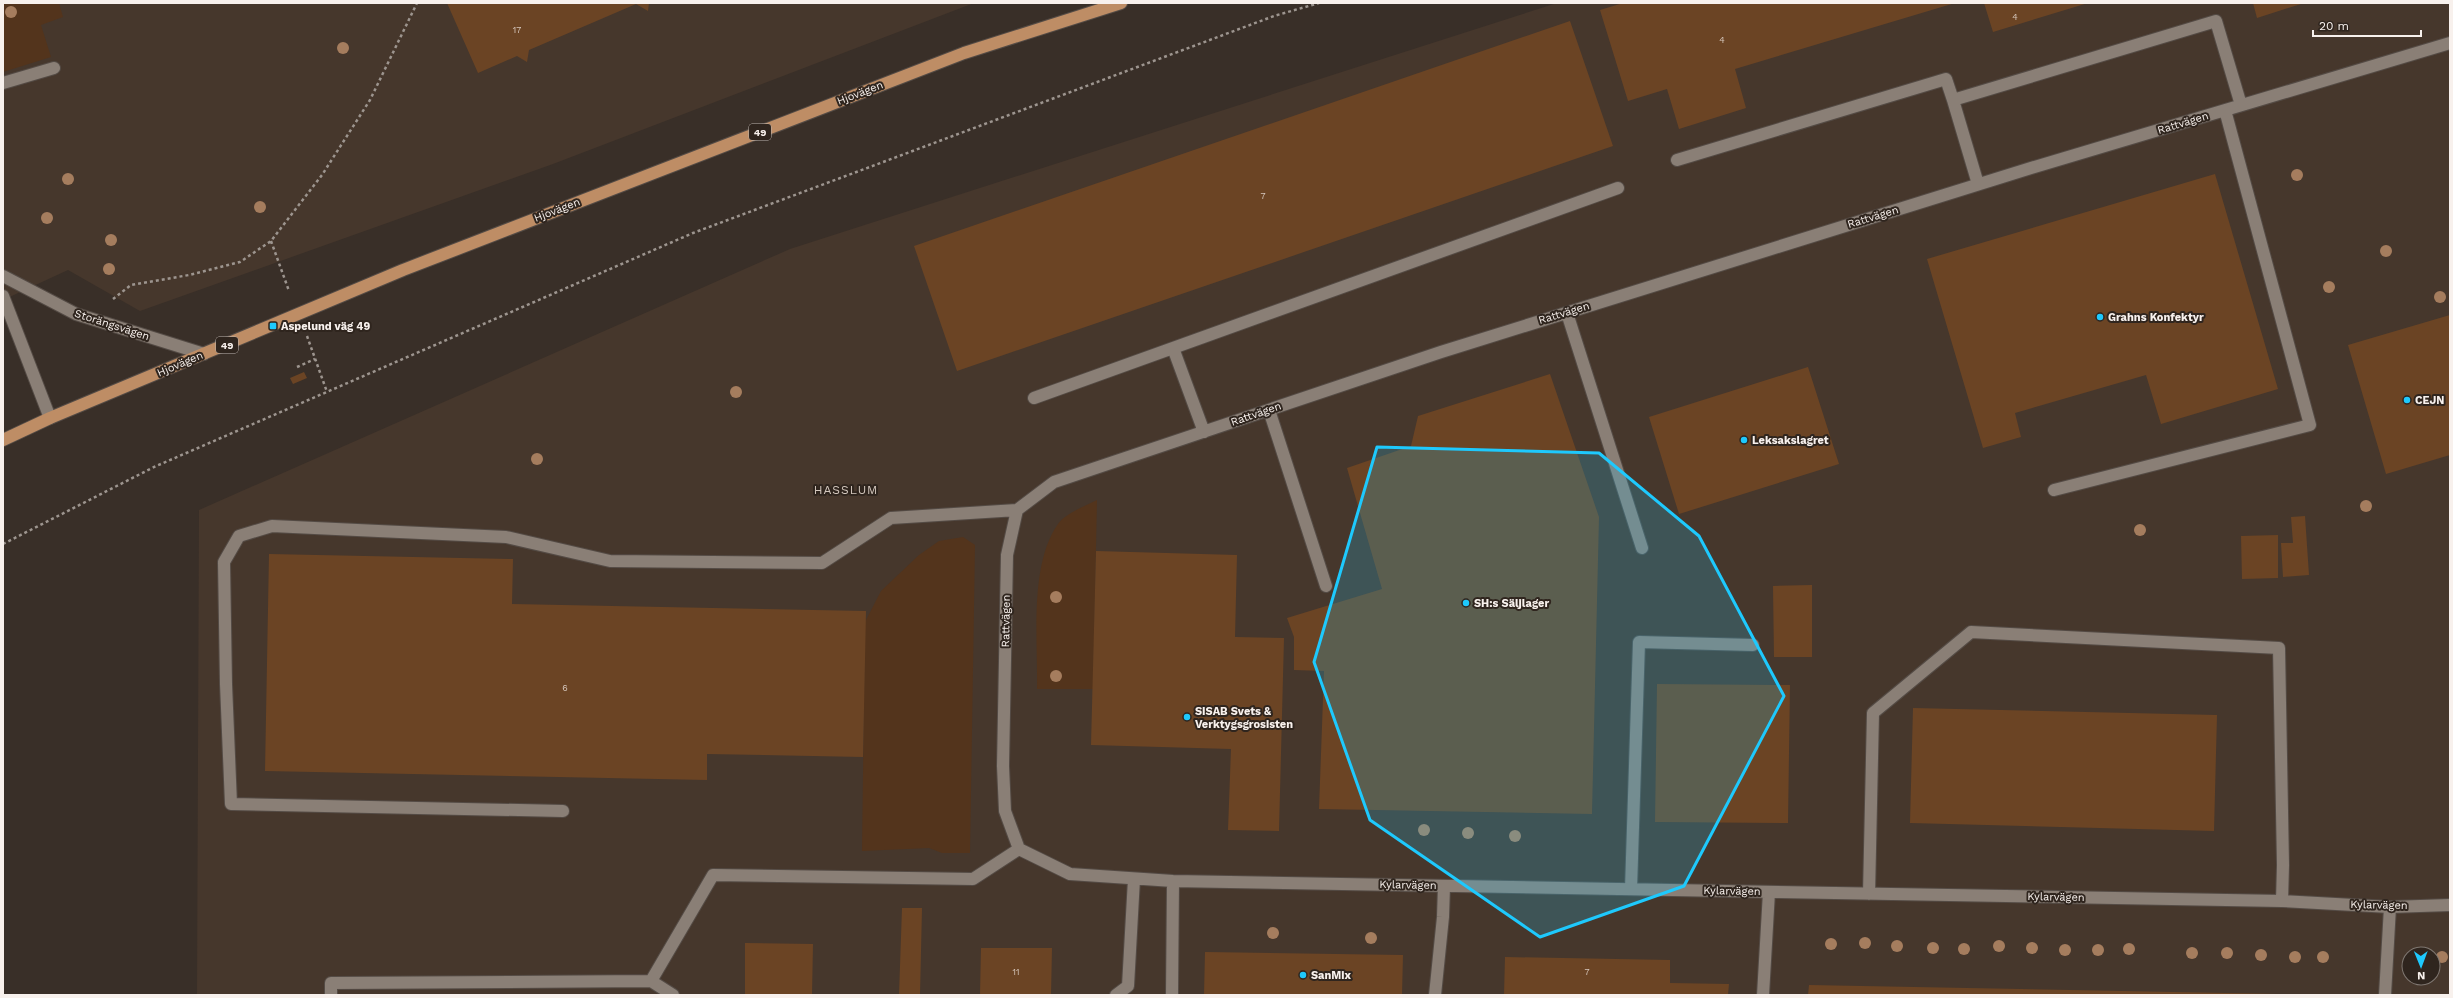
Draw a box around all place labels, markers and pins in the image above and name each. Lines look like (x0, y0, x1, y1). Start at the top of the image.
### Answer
place label: Grahns Konfektyr (2108, 311, 2204, 324)
marker: Grahns Konfektyr (2095, 312, 2105, 322)
place label: Aspelund väg 49 (281, 320, 370, 333)
marker: Aspelund väg 49 (268, 321, 278, 331)
place label: CEJN (2415, 394, 2444, 407)
marker: CEJN (2402, 395, 2412, 405)
place label: Leksakslagret (1752, 434, 1829, 447)
marker: Leksakslagret (1739, 435, 1749, 445)
place label: SH:s Säljlager (1474, 597, 1549, 610)
marker: SH:s Säljlager (1461, 598, 1471, 608)
place label: SISAB Svets & Verktygsgrosisten (1195, 705, 1293, 731)
marker: SISAB Svets & Verktygsgrosisten (1182, 712, 1192, 722)
place label: SanMix (1311, 969, 1351, 982)
marker: SanMix (1298, 970, 1308, 980)

